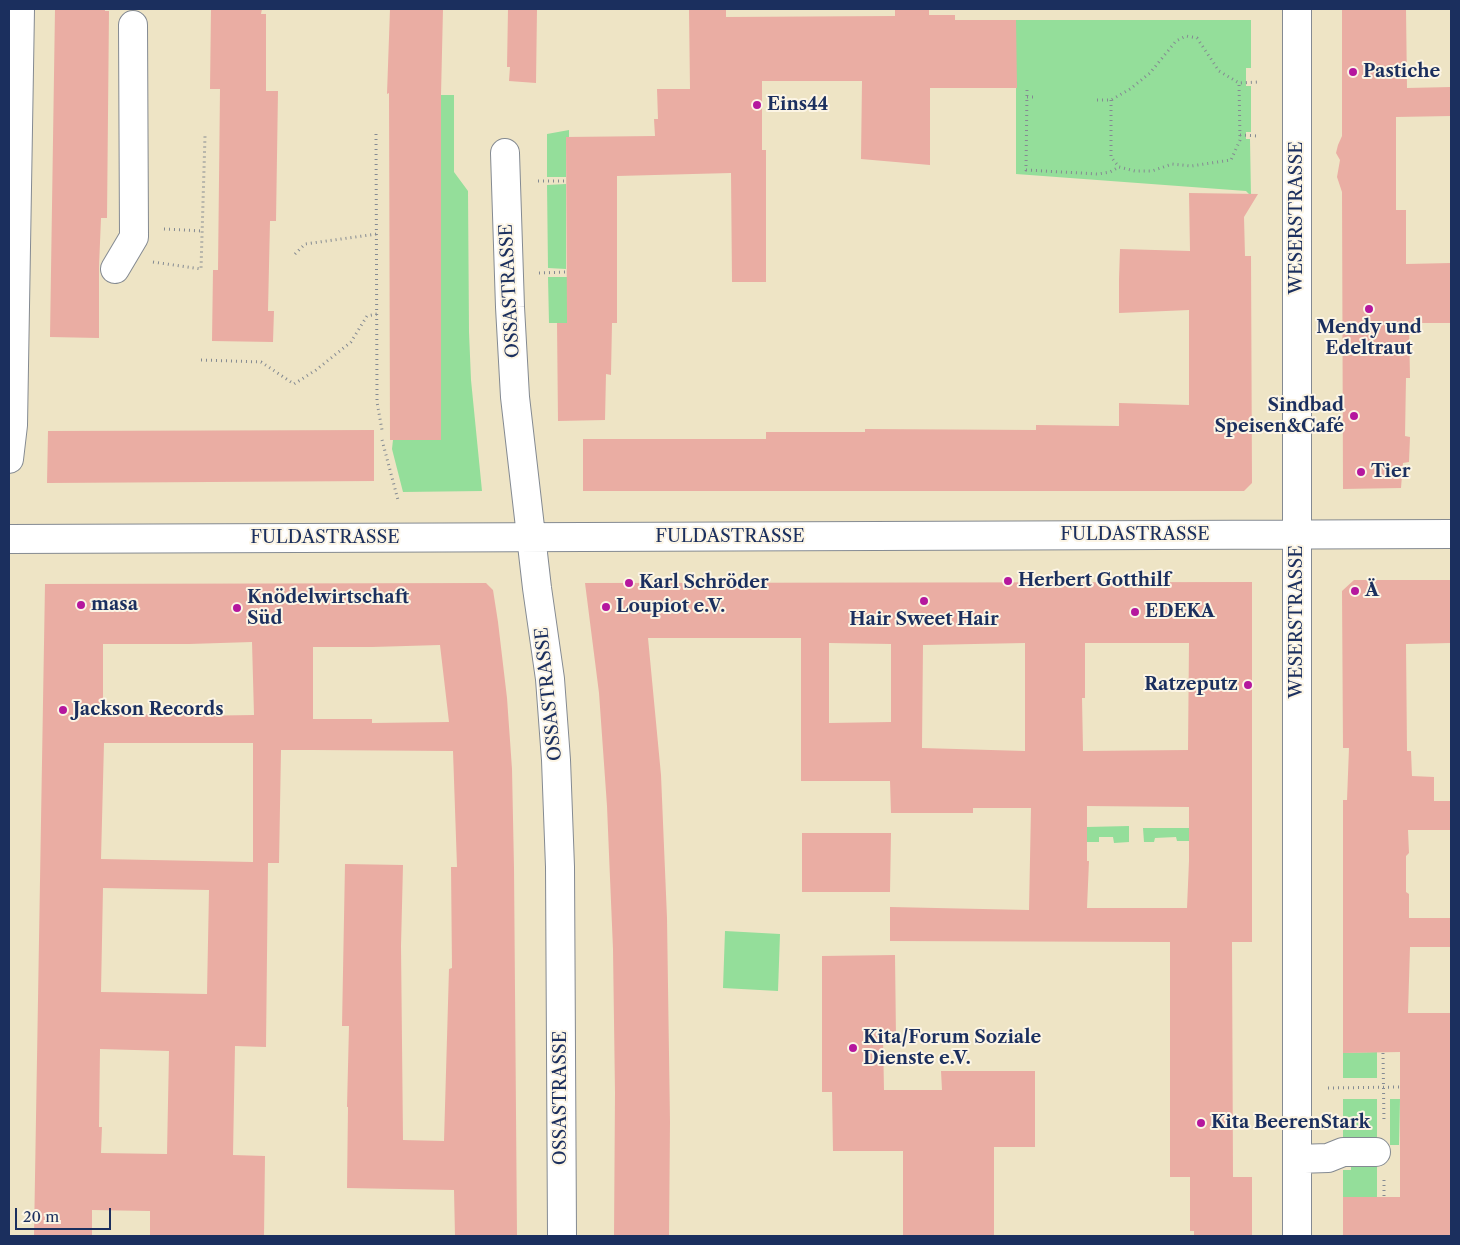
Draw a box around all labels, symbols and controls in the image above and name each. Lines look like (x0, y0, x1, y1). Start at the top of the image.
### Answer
place label: Pastiche (1363, 61, 1440, 83)
marker: Pastiche (1347, 66, 1359, 78)
place label: Eins44 (767, 94, 828, 116)
marker: Eins44 (751, 99, 763, 111)
street label: WESERSTRASSE (1286, 141, 1308, 295)
street label: OSSASTRASSE (496, 223, 524, 359)
marker: Mendy und Edeltraut (1363, 303, 1375, 315)
place label: Mendy und Edeltraut (1316, 317, 1422, 359)
place label: Sindbad Speisen&Café (1214, 395, 1344, 438)
marker: Sindbad Speisen&Café (1348, 410, 1360, 422)
place label: Tier (1371, 461, 1411, 483)
marker: Tier (1355, 466, 1367, 478)
street label: FULDASTRASSE (1060, 524, 1210, 546)
street label: FULDASTRASSE (655, 526, 805, 548)
street label: FULDASTRASSE (250, 527, 400, 549)
street label: WESERSTRASSE (1286, 545, 1308, 699)
place label: Herbert Gotthilf (1018, 570, 1170, 592)
place label: Karl Schröder (639, 572, 769, 594)
marker: Herbert Gotthilf (1002, 575, 1014, 587)
marker: Karl Schröder (623, 577, 635, 589)
place label: Ä (1365, 580, 1379, 602)
marker: Ä (1349, 585, 1361, 597)
place label: Knödelwirtschaft Süd (247, 587, 409, 630)
place label: masa (91, 594, 138, 616)
marker: Hair Sweet Hair (918, 595, 930, 607)
place label: Loupiot e.V. (616, 596, 725, 618)
marker: masa (75, 599, 87, 611)
marker: Loupiot e.V. (600, 601, 612, 613)
place label: EDEKA (1145, 601, 1215, 623)
marker: Knödelwirtschaft Süd (231, 602, 243, 614)
marker: EDEKA (1129, 606, 1141, 618)
place label: Hair Sweet Hair (849, 609, 999, 631)
street label: OSSASTRASSE (531, 626, 567, 762)
place label: Ratzeputz (1144, 674, 1238, 696)
marker: Ratzeputz (1242, 679, 1254, 691)
place label: Jackson Records (73, 699, 223, 721)
marker: Jackson Records (57, 704, 69, 716)
place label: Kita/Forum Soziale Dienste e.V. (863, 1027, 1041, 1070)
street label: OSSASTRASSE (550, 1031, 572, 1165)
marker: Kita/Forum Soziale Dienste e.V. (847, 1042, 859, 1054)
place label: Kita BeerenStark (1211, 1112, 1370, 1134)
marker: Kita BeerenStark (1195, 1117, 1207, 1129)
scale bar (18, 1198, 114, 1230)
text: 20 m (23, 1207, 59, 1226)

